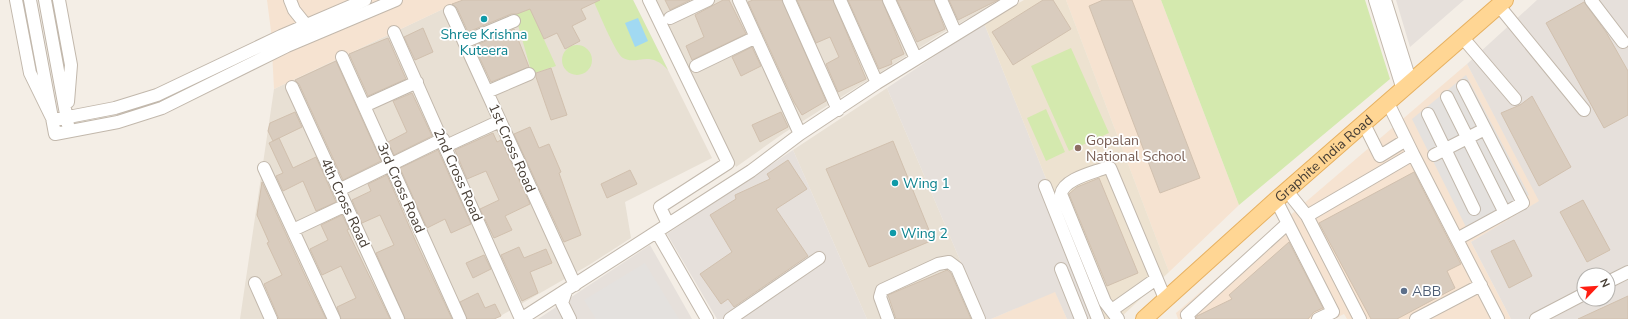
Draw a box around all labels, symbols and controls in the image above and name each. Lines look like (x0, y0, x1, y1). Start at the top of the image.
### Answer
marker: Shree Krishna Kuteera (479, 14, 489, 24)
place label: Shree Krishna Kuteera (440, 25, 528, 60)
street label: 1st Cross Road (484, 101, 540, 195)
street label: Graphite India Road (1271, 110, 1377, 206)
street label: 2nd Cross Road (429, 126, 487, 224)
place label: Gopalan National School (1086, 131, 1186, 166)
street label: 3rd Cross Road (373, 140, 429, 236)
marker: Gopalan National School (1073, 143, 1083, 153)
street label: 4th Cross Road (316, 155, 374, 251)
place label: Wing 1 (903, 174, 950, 193)
marker: Wing 1 (890, 178, 900, 188)
place label: Wing 2 (901, 224, 948, 243)
marker: Wing 2 (888, 228, 898, 238)
north arrow (1576, 267, 1616, 307)
text: N (1596, 276, 1613, 290)
place label: ABB (1412, 282, 1441, 301)
marker: ABB (1399, 286, 1409, 296)

